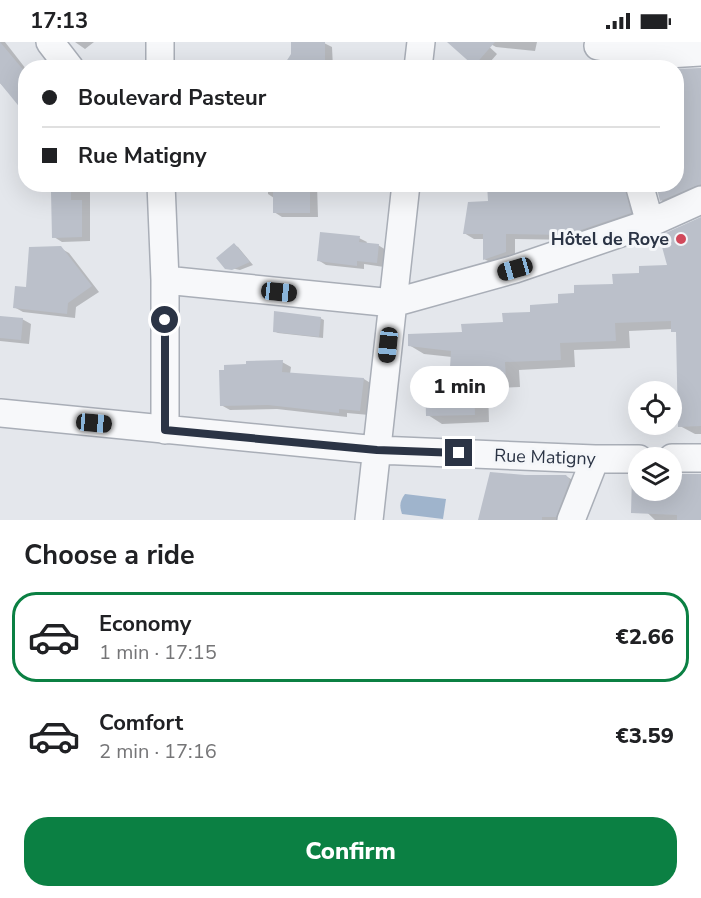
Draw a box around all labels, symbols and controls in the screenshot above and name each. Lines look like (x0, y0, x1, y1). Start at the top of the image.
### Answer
text: 17:13 (30, 6, 88, 36)
text: Boulevard Pasteur (78, 83, 266, 113)
text: Rue Matigny (78, 141, 207, 171)
place label: Hôtel de Roye (551, 227, 669, 251)
marker: Hôtel de Roye (674, 232, 688, 246)
car (495, 255, 535, 283)
car (260, 281, 298, 303)
route start (151, 306, 178, 333)
car (377, 326, 399, 364)
callout: 1 min (410, 366, 508, 408)
text: 1 min (433, 373, 486, 400)
map controls (628, 381, 682, 501)
button: locate (628, 381, 682, 435)
car (75, 412, 113, 434)
route end (445, 439, 472, 466)
street label: Rue Matigny (494, 443, 597, 471)
button: layers (628, 447, 682, 501)
text: Choose a ride (24, 537, 195, 574)
text: Economy (99, 609, 191, 639)
icon: car (27, 610, 81, 664)
text: €2.66 (615, 622, 674, 652)
text: 1 min · 17:15 (99, 639, 217, 666)
text: Comfort (99, 708, 183, 738)
icon: car (27, 709, 81, 763)
text: €3.59 (615, 721, 674, 751)
text: 2 min · 17:16 (99, 738, 217, 765)
button: Confirm (24, 817, 677, 886)

